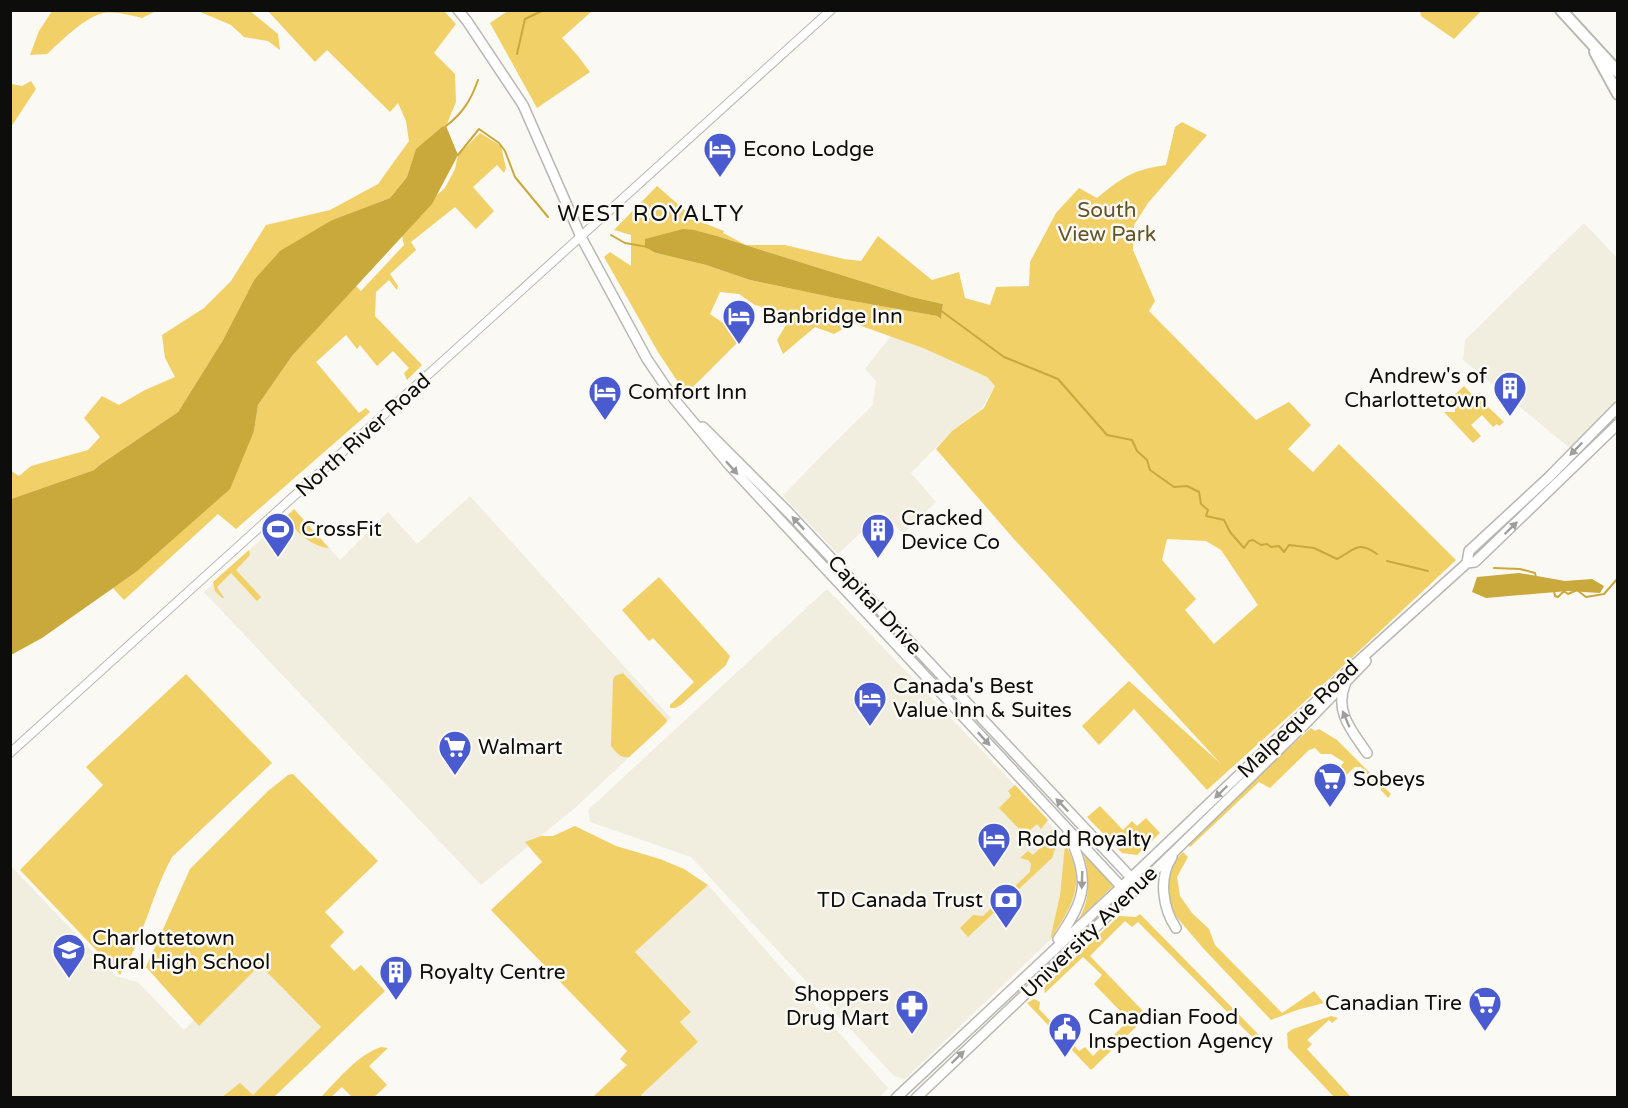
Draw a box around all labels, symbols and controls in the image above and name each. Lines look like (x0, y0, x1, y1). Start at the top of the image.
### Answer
hotel icon: Econo Lodge (702, 131, 738, 178)
place label: Econo Lodge (743, 137, 874, 162)
park label: South View Park (1058, 198, 1156, 247)
district label: WEST ROYALTY (557, 201, 745, 227)
hotel icon: Banbridge Inn (721, 298, 757, 345)
place label: Banbridge Inn (762, 304, 903, 329)
place label: Andrew's of Charlottetown (1344, 364, 1487, 413)
street label: North River Road (291, 368, 436, 503)
building icon: Andrew's of Charlottetown (1492, 370, 1528, 417)
hotel icon: Comfort Inn (587, 374, 623, 421)
place label: Comfort Inn (628, 380, 747, 405)
one-way arrow (1569, 441, 1583, 456)
one-way arrow (725, 460, 738, 475)
place label: Cracked Device Co (901, 506, 1000, 555)
sports icon: CrossFit (260, 511, 296, 558)
building icon: Cracked Device Co (860, 512, 896, 559)
one-way arrow (792, 516, 805, 531)
place label: CrossFit (301, 517, 382, 542)
one-way arrow (1503, 521, 1517, 535)
street label: Capital Drive (822, 550, 927, 660)
street label: Malpeque Road (1233, 655, 1364, 783)
place label: Canada's Best Value Inn & Suites (893, 674, 1072, 723)
hotel icon: Canada's Best Value Inn & Suites (852, 680, 888, 727)
one-way arrow (1341, 710, 1351, 728)
supermarket icon: Walmart (437, 729, 473, 776)
one-way arrow (977, 731, 990, 746)
place label: Walmart (478, 735, 563, 760)
supermarket icon: Sobeys (1312, 761, 1348, 808)
place label: Sobeys (1353, 767, 1425, 792)
one-way arrow (1214, 785, 1228, 799)
one-way arrow (1055, 799, 1069, 813)
hotel icon: Rodd Royalty (976, 821, 1012, 868)
place label: Rodd Royalty (1017, 827, 1152, 852)
street label: University Avenue (1016, 861, 1163, 1004)
one-way arrow (1077, 871, 1086, 890)
bank icon: TD Canada Trust (988, 882, 1024, 929)
place label: TD Canada Trust (817, 888, 983, 913)
place label: Charlottetown Rural High School (92, 926, 270, 975)
school or university icon: Charlottetown Rural High School (51, 932, 87, 979)
building icon: Royalty Centre (378, 954, 414, 1001)
place label: Royalty Centre (419, 960, 566, 985)
place label: Shoppers Drug Mart (786, 982, 889, 1031)
supermarket icon: Canadian Tire (1467, 985, 1503, 1032)
pharmacy icon: Shoppers Drug Mart (894, 988, 930, 1035)
place label: Canadian Tire (1325, 991, 1462, 1016)
place label: Canadian Food Inspection Agency (1088, 1005, 1273, 1054)
public building icon: Canadian Food Inspection Agency (1047, 1011, 1083, 1058)
one-way arrow (950, 1051, 965, 1064)

